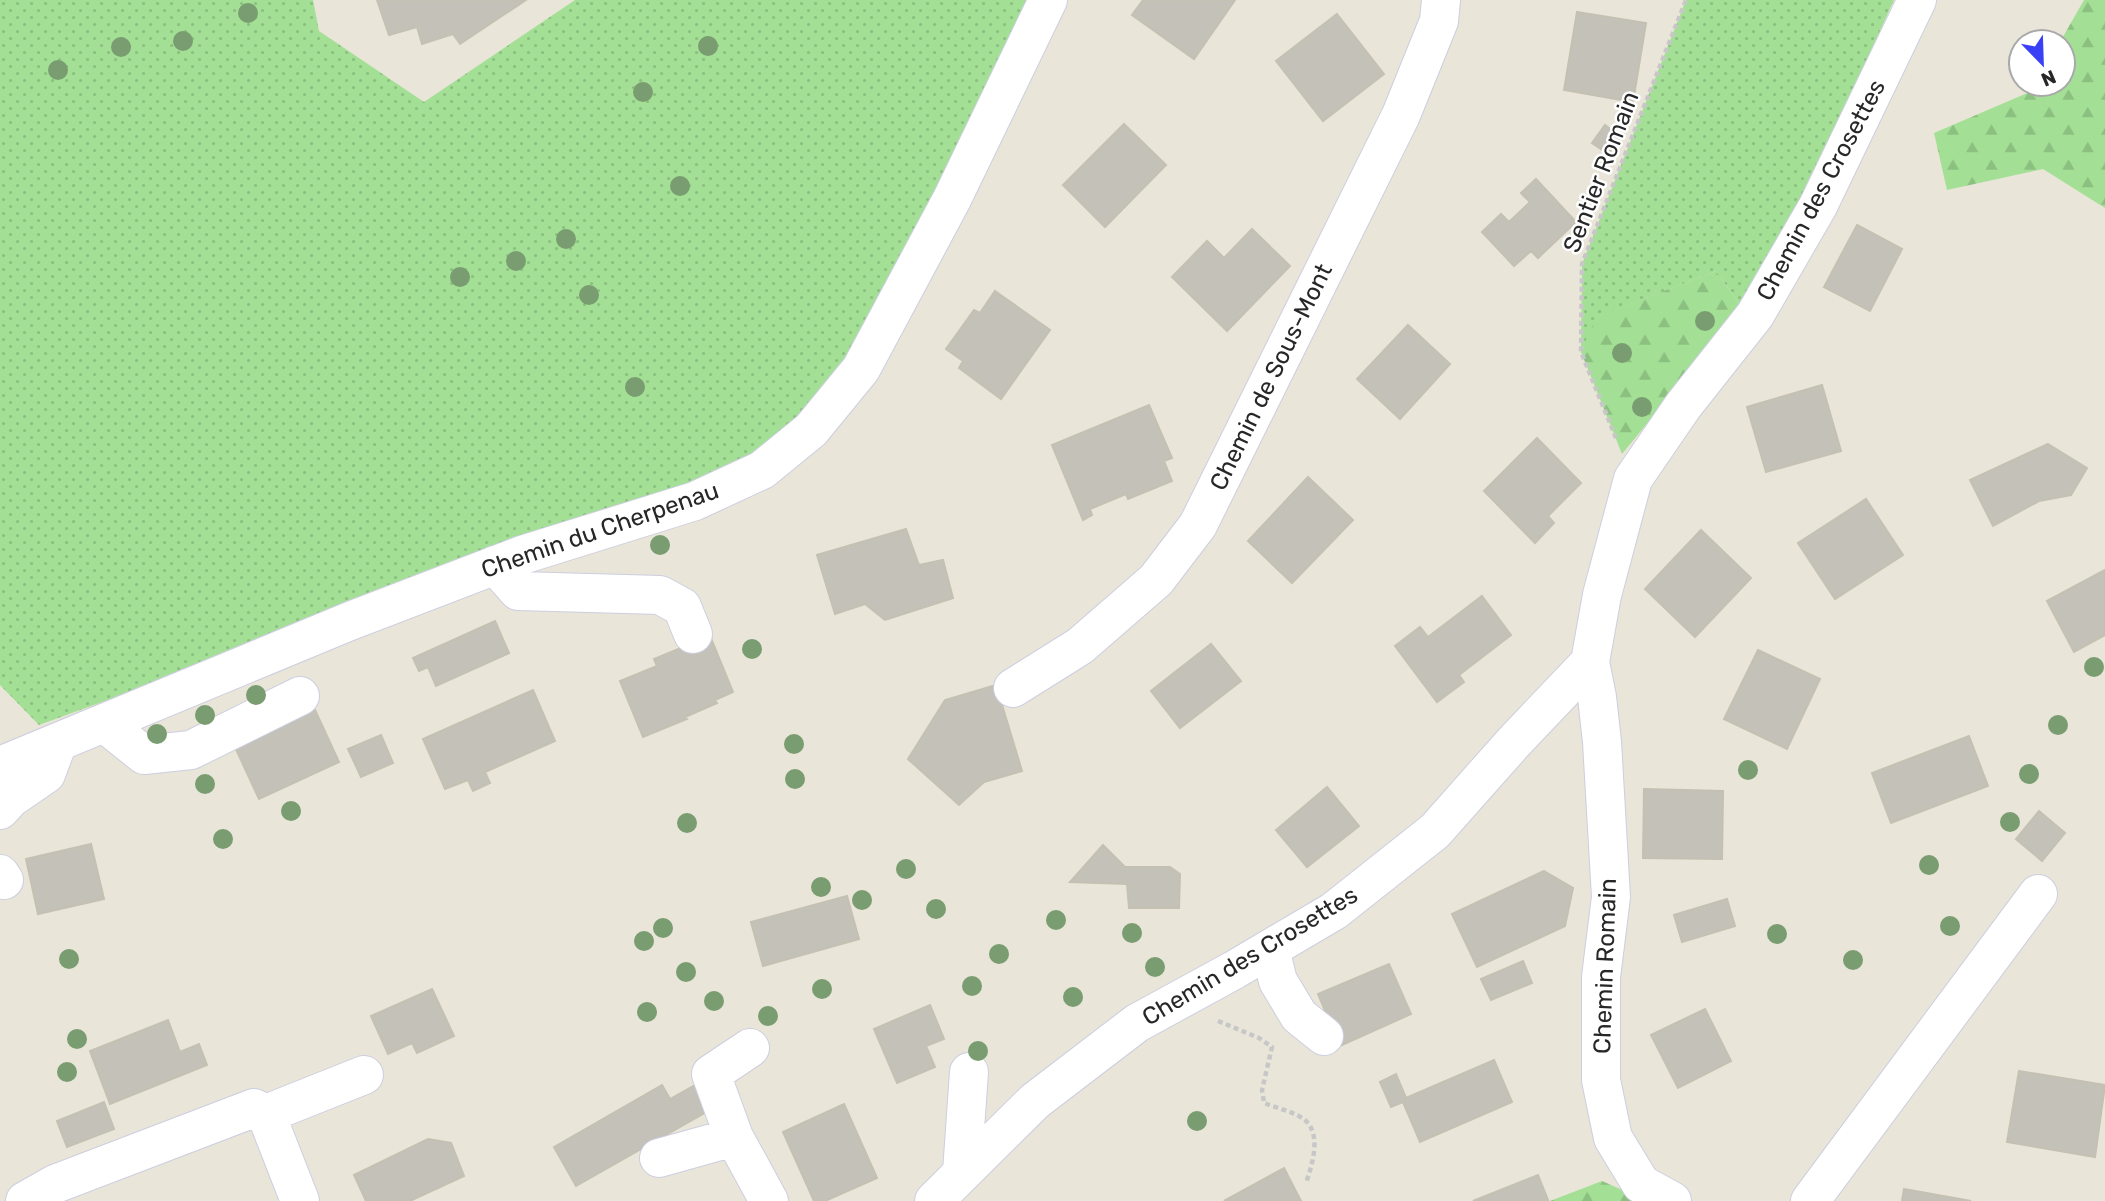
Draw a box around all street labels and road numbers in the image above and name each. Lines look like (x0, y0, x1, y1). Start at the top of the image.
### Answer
street label: Chemin des Crosettes (1751, 75, 1891, 305)
street label: Sentier Romain (1557, 88, 1645, 256)
street label: Chemin de Sous-Mont (1204, 259, 1338, 495)
street label: Chemin du Cherpenau (478, 476, 722, 584)
street label: Chemin Romain (1588, 878, 1622, 1054)
street label: Chemin des Crosettes (1137, 881, 1363, 1031)

